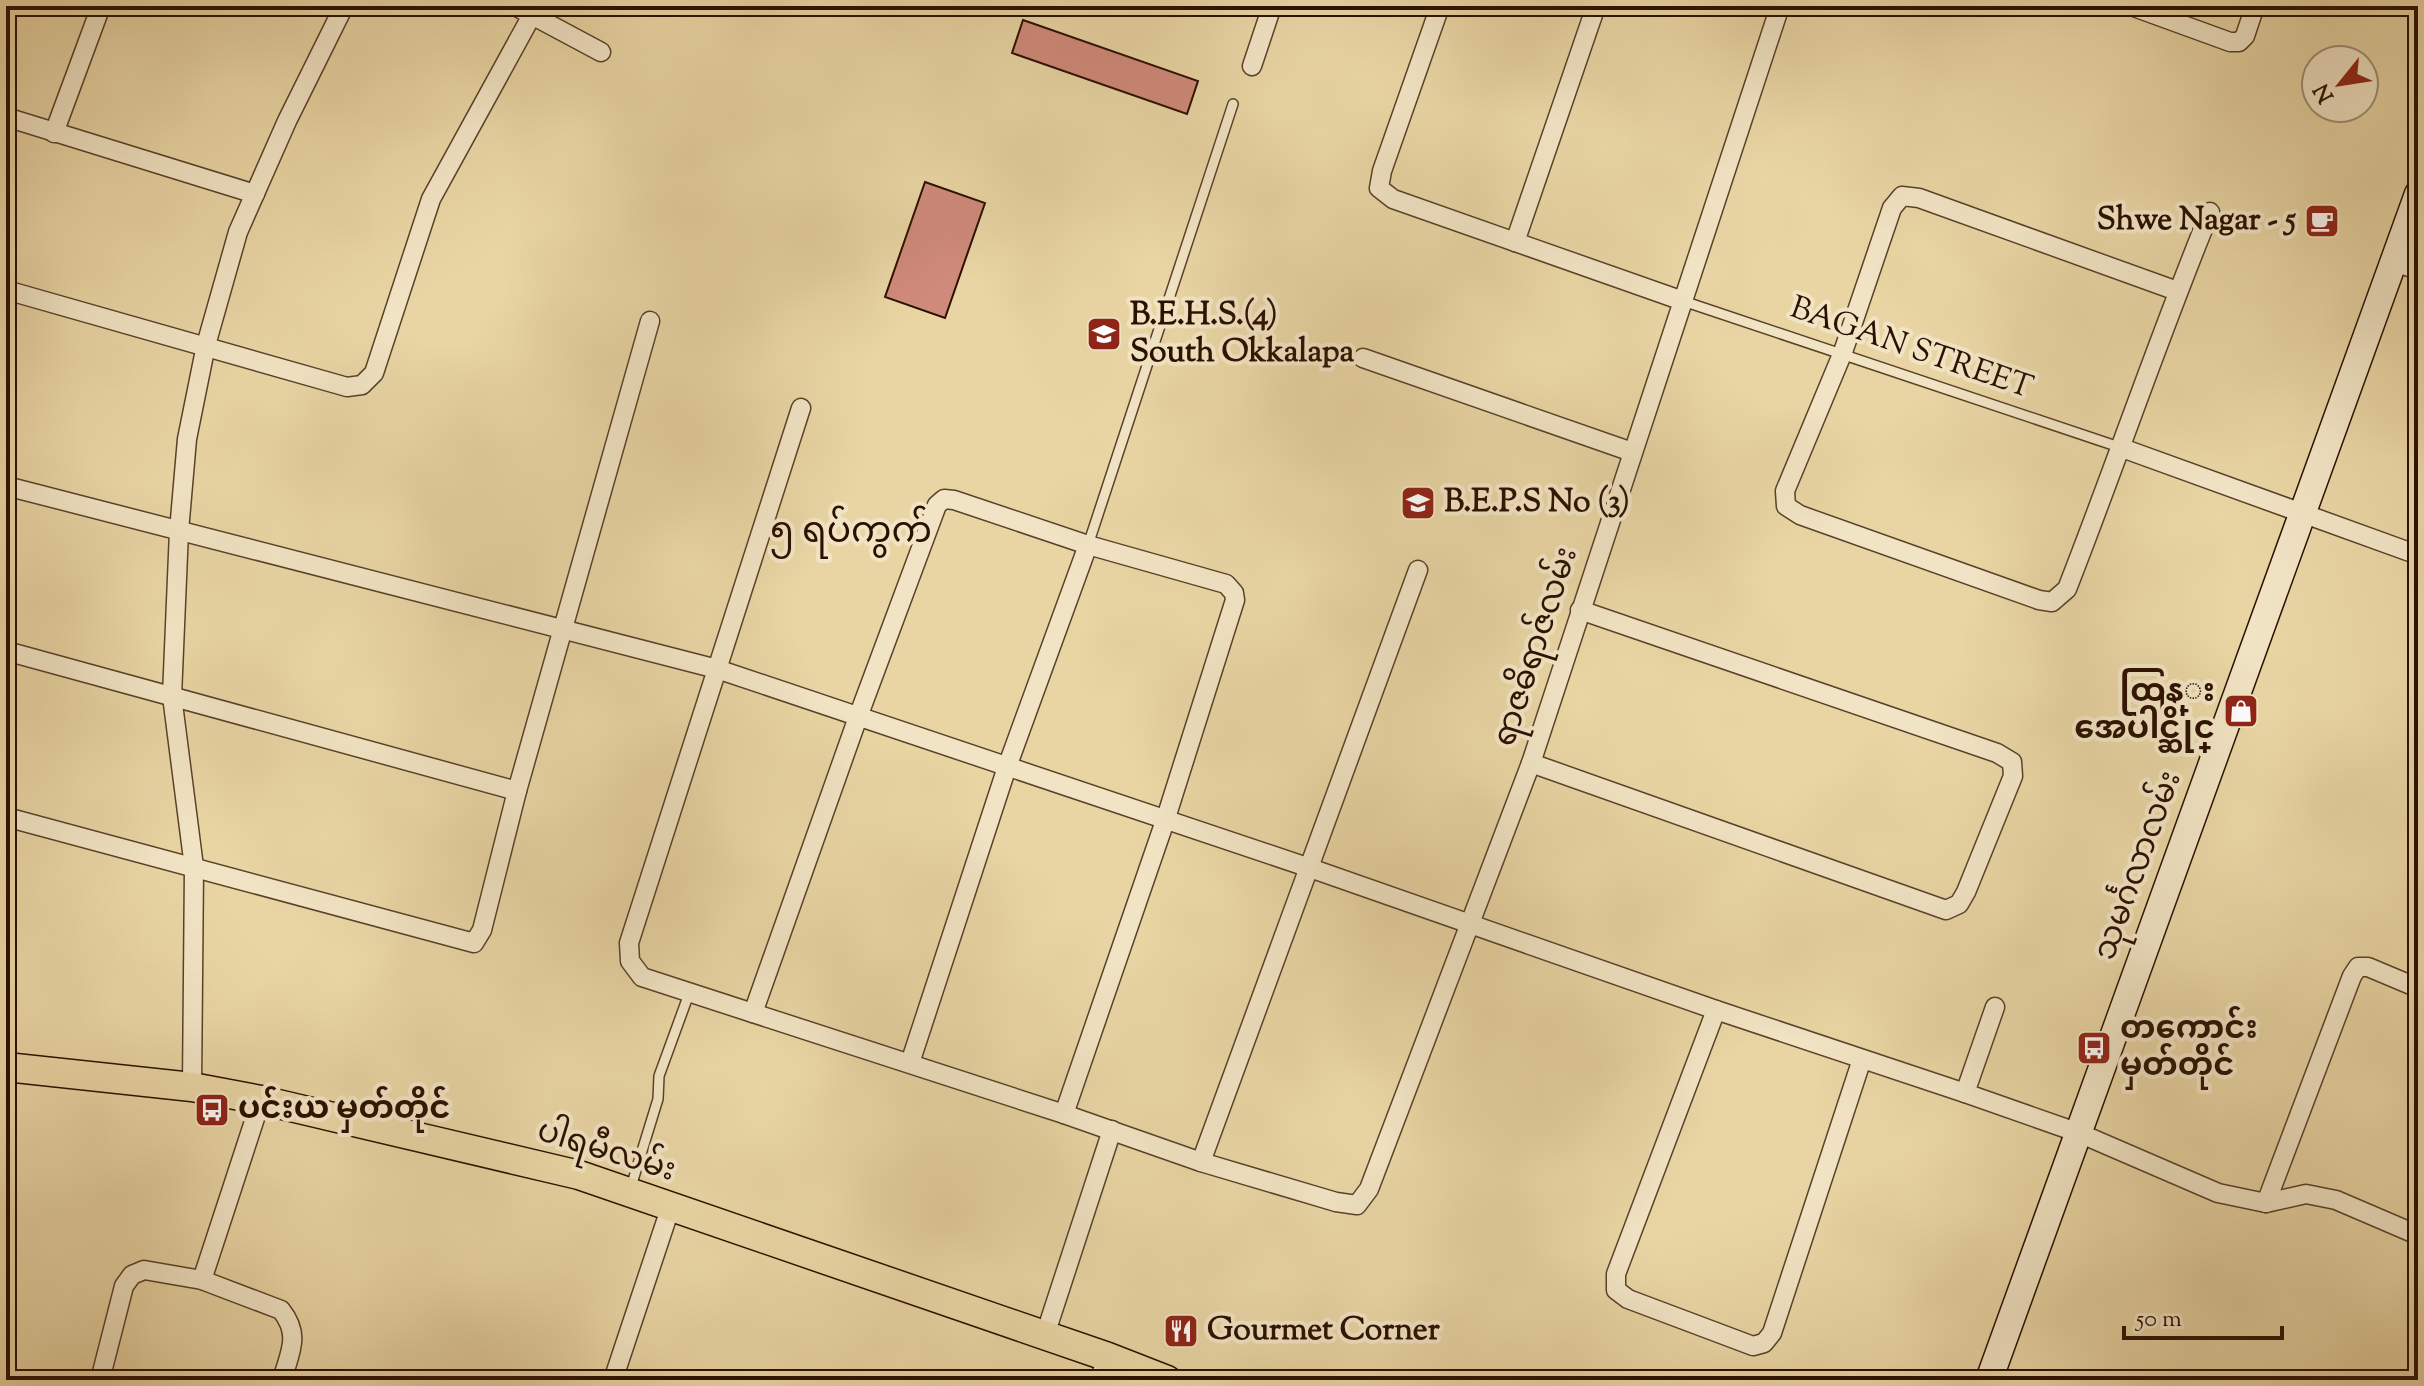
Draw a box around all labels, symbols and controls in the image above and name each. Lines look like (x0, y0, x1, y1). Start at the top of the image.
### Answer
north arrow (2300, 44, 2380, 124)
text: N (2307, 77, 2344, 108)
place label: Shwe Nagar - 5 (2097, 198, 2296, 244)
cafe icon: Shwe Nagar - 5 (2303, 202, 2341, 240)
street label: BAGAN STREET (1783, 286, 2039, 412)
place label: B.E.H.S.(4) South Okkalapa (1130, 293, 1355, 376)
school or university icon: B.E.H.S.(4) South Okkalapa (1085, 315, 1123, 353)
place label: B.E.P.S No (3) (1444, 480, 1630, 526)
school or university icon: B.E.P.S No (3) (1399, 484, 1437, 522)
district label: ၅ ရပ်ကွက် (770, 505, 932, 559)
street label: ရာဇဓိရာဇ်လမ်း (1480, 540, 1591, 753)
place label: ထြန္း အေပါင္ဆိုင္ (2074, 668, 2215, 753)
shop icon: ထြန္း အေပါင္ဆိုင္ (2222, 692, 2260, 730)
street label: သုမင်္ဂလာလမ်း (2081, 764, 2195, 967)
place label: တကောင်း မှတ်တိုင် (2120, 1005, 2258, 1090)
bus stop icon: တကောင်း မှတ်တိုင် (2075, 1029, 2113, 1067)
place label: ပင်းယ မှတ်တိုင် (238, 1085, 451, 1133)
bus stop icon: ပင်းယ မှတ်တိုင် (193, 1091, 231, 1129)
street label: ပါရမီလမ်း (531, 1106, 682, 1195)
scale bar (2124, 1290, 2282, 1340)
text: 50 m (2134, 1303, 2182, 1337)
place label: Gourmet Corner (1207, 1308, 1441, 1354)
restaurant icon: Gourmet Corner (1162, 1312, 1200, 1350)

